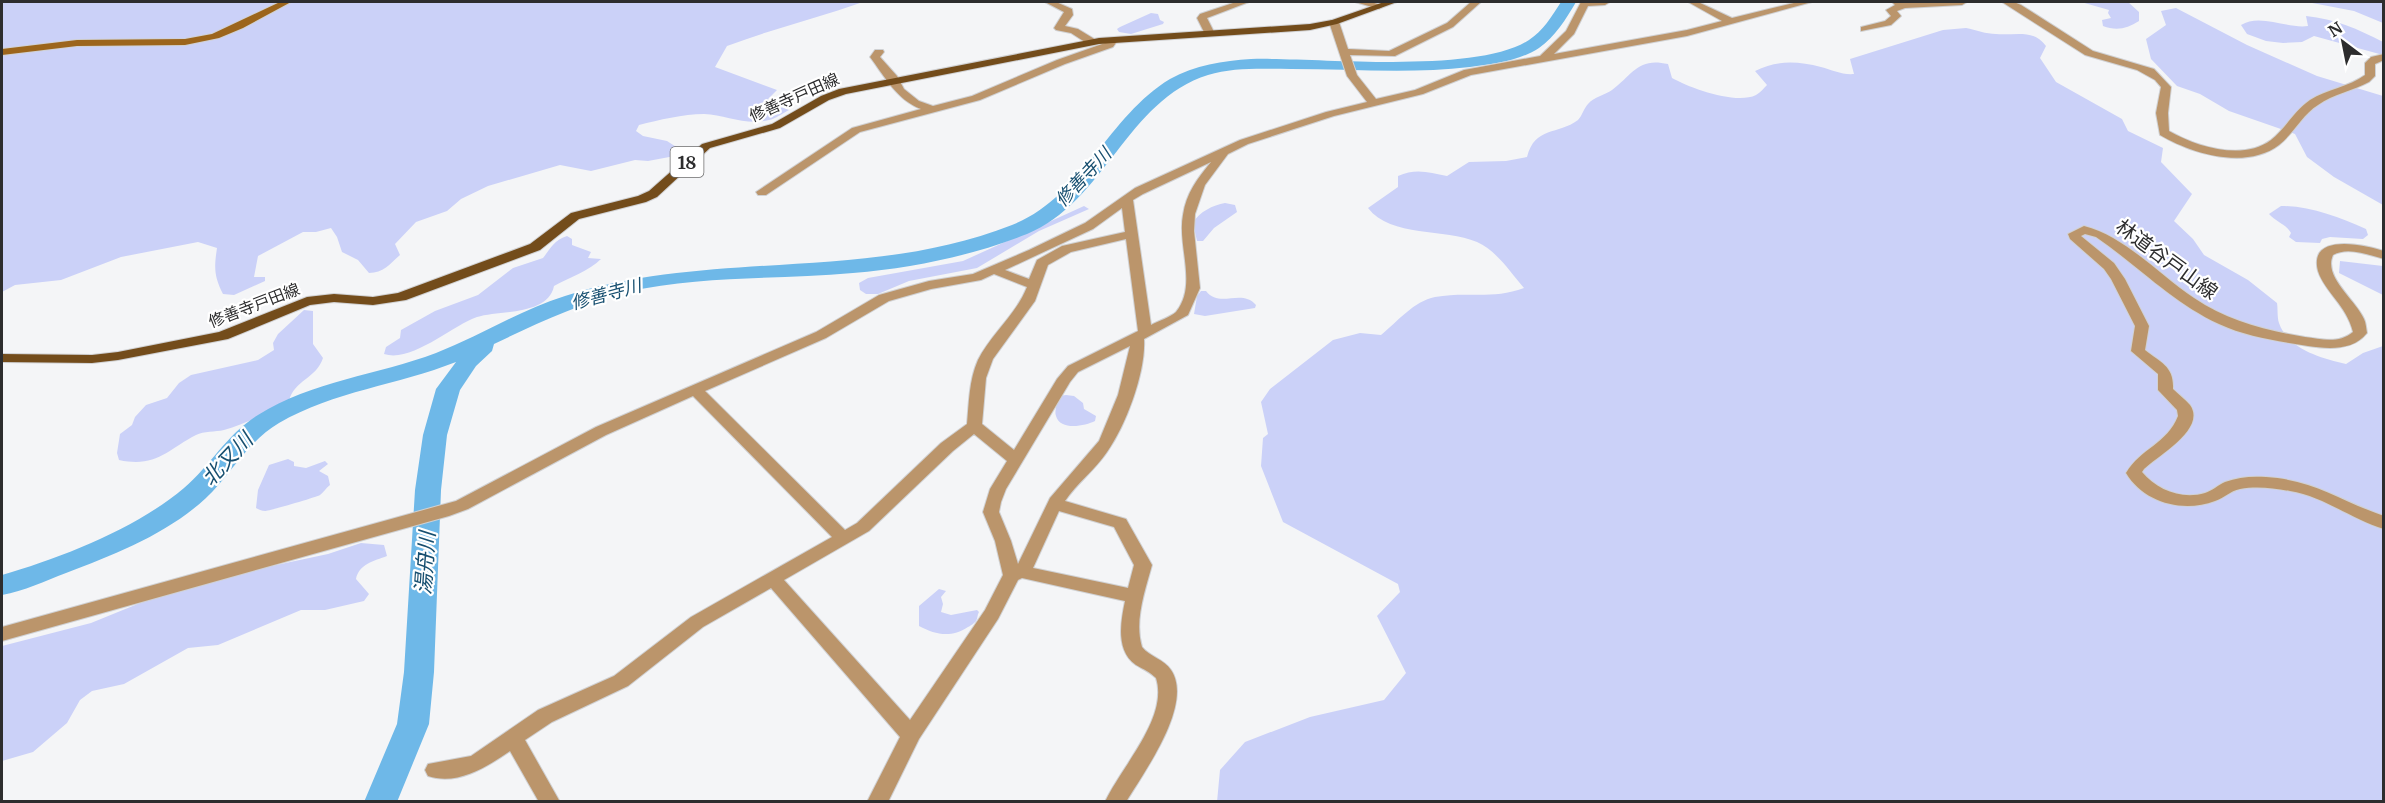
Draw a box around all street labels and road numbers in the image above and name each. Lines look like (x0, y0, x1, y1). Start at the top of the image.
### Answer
street label: 修善寺戸田線 (746, 68, 842, 126)
road number: 18 (670, 147, 704, 177)
street label: 林道谷戸山線 (2111, 214, 2223, 304)
street label: 修善寺戸田線 (206, 278, 302, 332)

